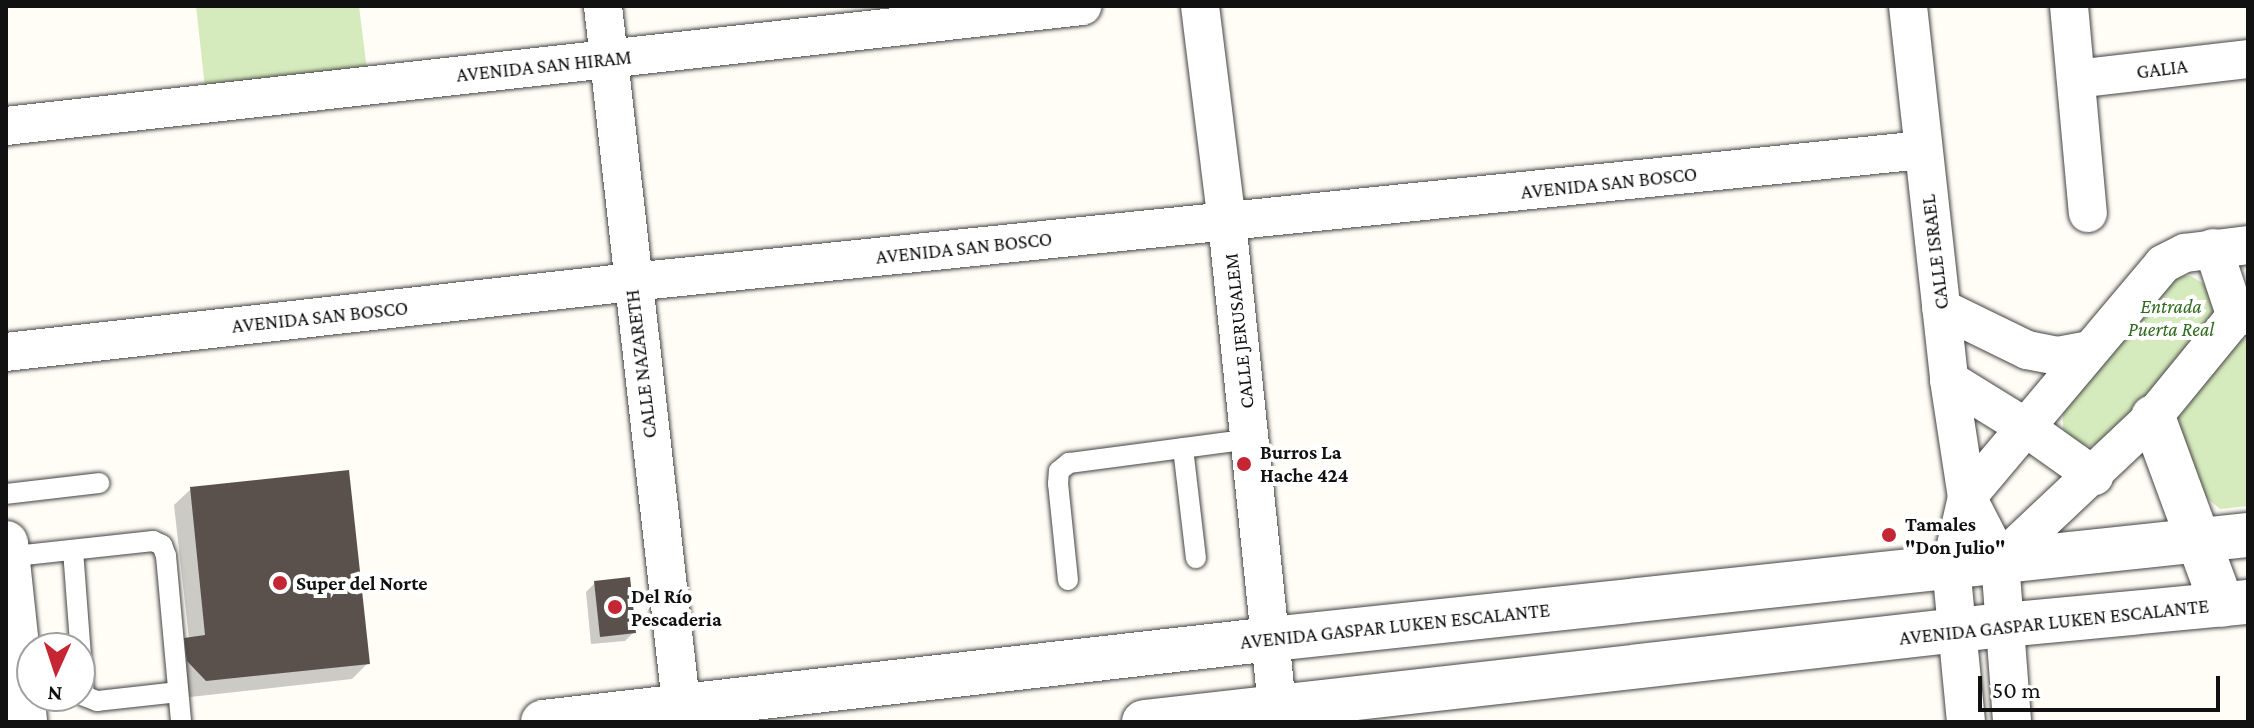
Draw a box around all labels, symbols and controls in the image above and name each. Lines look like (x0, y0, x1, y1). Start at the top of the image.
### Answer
street label: AVENIDA SAN HIRAM (455, 45, 633, 87)
street label: GALIA (2135, 54, 2189, 84)
street label: AVENIDA SAN BOSCO (1520, 162, 1698, 204)
street label: CALLE ISRAEL (1916, 193, 1954, 311)
street label: AVENIDA SAN BOSCO (875, 227, 1053, 269)
street label: CALLE JERUSALEM (1219, 252, 1259, 410)
street label: CALLE NAZARETH (620, 288, 662, 440)
park label: Entrada Puerta Real (2128, 294, 2214, 341)
street label: AVENIDA SAN BOSCO (231, 296, 409, 338)
place label: Burros La Hache 424 (1260, 440, 1349, 487)
marker: Burros La Hache 424 (1235, 455, 1253, 473)
place label: Tamales "Don Julio" (1905, 512, 2005, 559)
marker: Tamales "Don Julio" (1880, 526, 1898, 544)
place label: Super del Norte (296, 571, 428, 595)
marker: Super del Norte (271, 574, 289, 592)
place label: Del Río Pescaderia (631, 584, 722, 631)
street label: AVENIDA GASPAR LUKEN ESCALANTE (1898, 594, 2210, 650)
marker: Del Río Pescaderia (606, 598, 624, 616)
street label: AVENIDA GASPAR LUKEN ESCALANTE (1239, 598, 1551, 654)
north arrow (16, 632, 96, 712)
scale bar (1982, 660, 2224, 710)
text: 50 m (1992, 676, 2041, 703)
text: N (47, 682, 63, 707)

